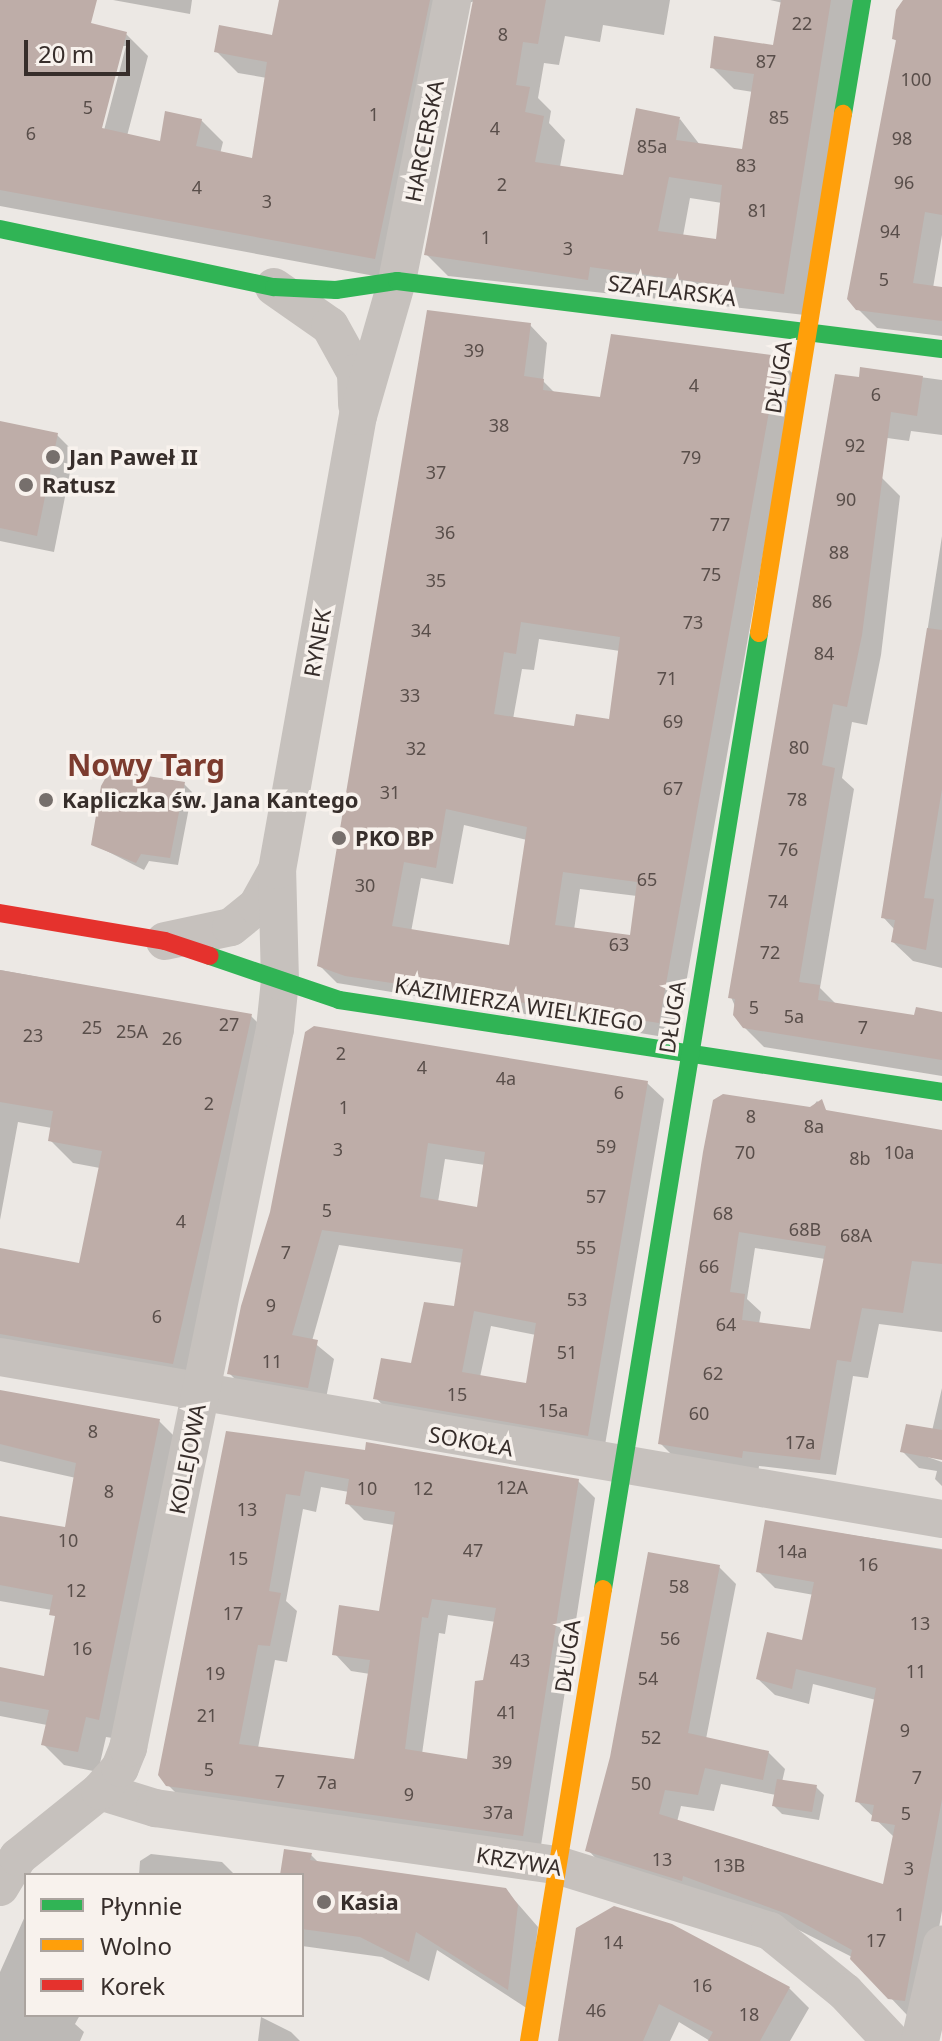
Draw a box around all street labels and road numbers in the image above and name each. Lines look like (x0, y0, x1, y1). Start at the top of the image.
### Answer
street label: HARCERSKA (399, 78, 449, 204)
street label: SZAFLARSKA (606, 269, 738, 311)
street label: DŁUGA (759, 339, 797, 415)
street label: RYNEK (298, 607, 336, 679)
street label: KAZIMIERZA WIELKIEGO (393, 971, 645, 1037)
street label: DŁUGA (653, 979, 691, 1055)
street label: KOLEJOWA (163, 1401, 211, 1517)
street label: SOKOŁA (427, 1421, 515, 1461)
street label: DŁUGA (549, 1618, 585, 1694)
street label: KRZYWA (474, 1841, 564, 1881)

